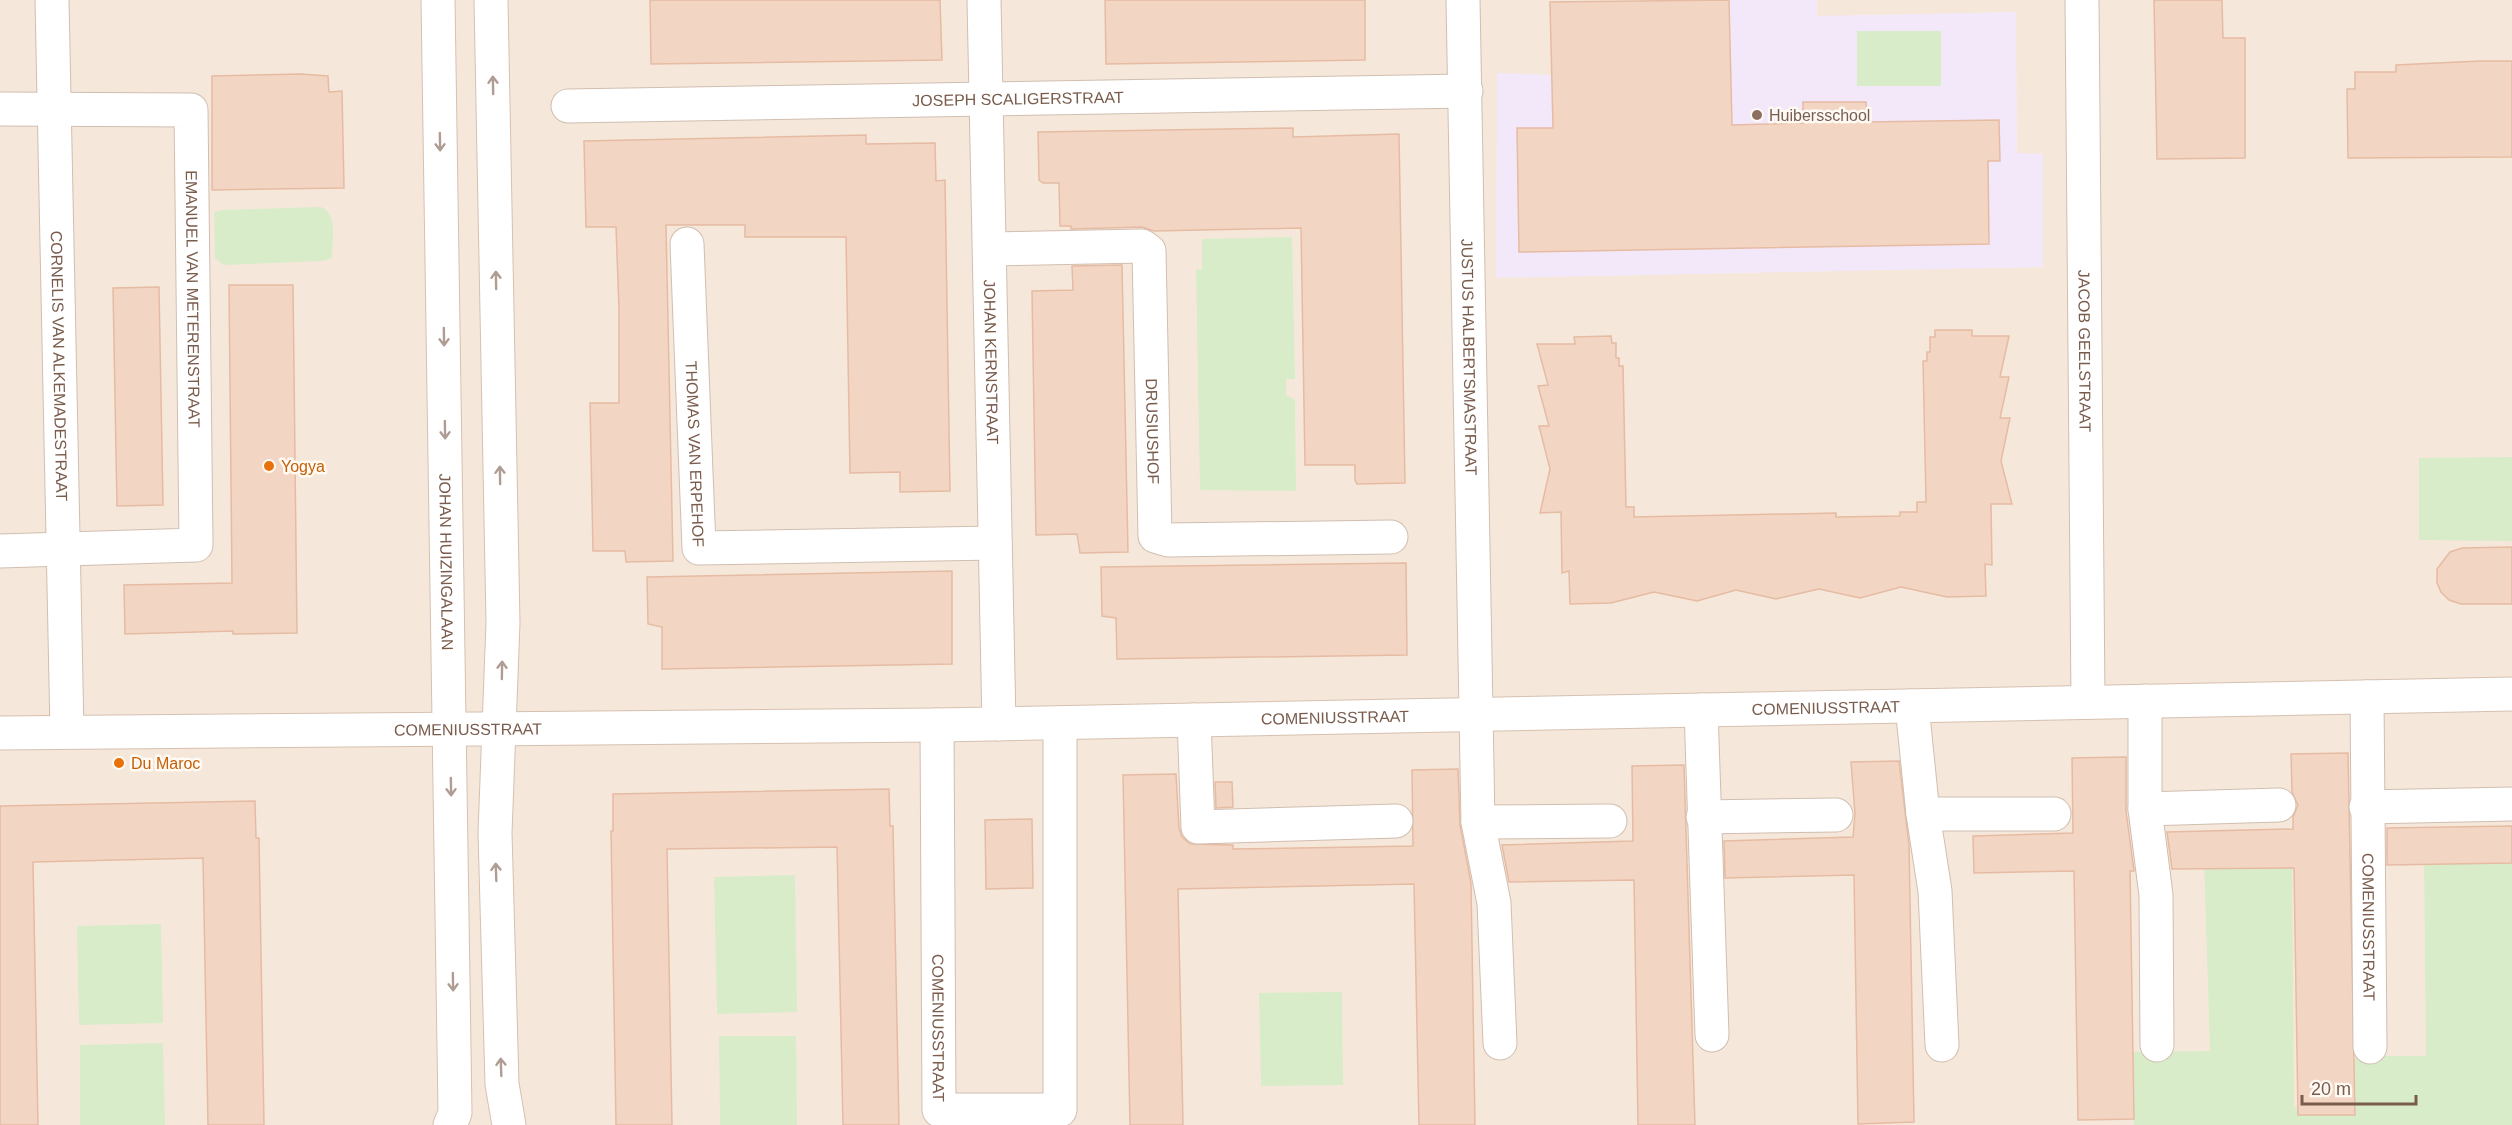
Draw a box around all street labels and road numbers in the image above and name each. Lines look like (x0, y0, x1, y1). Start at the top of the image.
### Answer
street label: JOSEPH SCALIGERSTRAAT (912, 88, 1124, 109)
street label: EMANUEL VAN METERENSTRAAT (183, 170, 203, 428)
street label: CORNELIS VAN ALKEMADESTRAAT (48, 230, 71, 502)
street label: JUSTUS HALBERTSMASTRAAT (1459, 238, 1480, 476)
street label: JACOB GEELSTRAAT (2076, 270, 2094, 433)
street label: JOHAN KERNSTRAAT (981, 279, 1002, 445)
street label: THOMAS VAN ERPEHOF (683, 360, 707, 548)
street label: DRUSIUSHOF (1143, 378, 1162, 485)
street label: JOHAN HUIZINGALAAN (437, 473, 456, 651)
street label: COMENIUSSTRAAT (1752, 698, 1900, 717)
street label: COMENIUSSTRAAT (1261, 707, 1409, 727)
street label: COMENIUSSTRAAT (394, 720, 542, 738)
street label: COMENIUSSTRAAT (2360, 853, 2378, 1001)
street label: COMENIUSSTRAAT (930, 954, 947, 1102)

